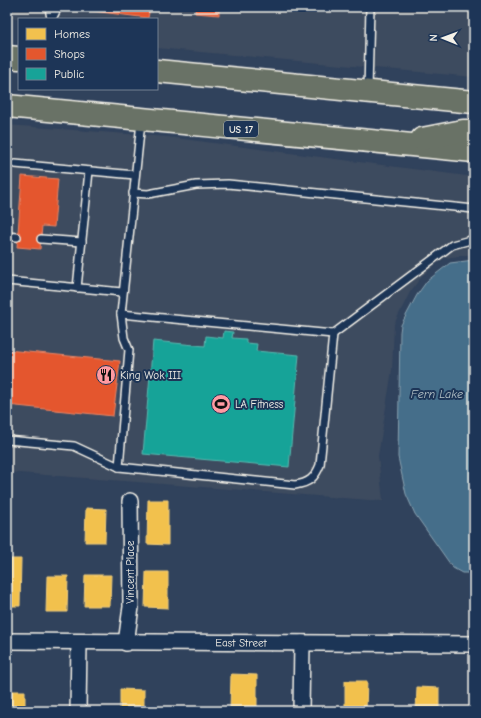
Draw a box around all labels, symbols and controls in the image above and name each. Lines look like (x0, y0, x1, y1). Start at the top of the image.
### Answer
legend (18, 18, 158, 90)
north arrow (423, 18, 463, 58)
text: Homes (54, 27, 90, 41)
text: N (427, 34, 440, 42)
text: Shops (54, 47, 85, 61)
text: Public (54, 67, 85, 81)
road number: US 17 (224, 121, 258, 137)
restaurant icon: King Wok III (95, 364, 117, 386)
place label: King Wok III (120, 369, 181, 382)
water label: Fern Lake (411, 387, 463, 401)
sports icon: LA Fitness (210, 393, 232, 415)
place label: LA Fitness (235, 398, 284, 411)
street label: Vincent Place (124, 540, 137, 604)
street label: East Street (215, 636, 268, 650)

